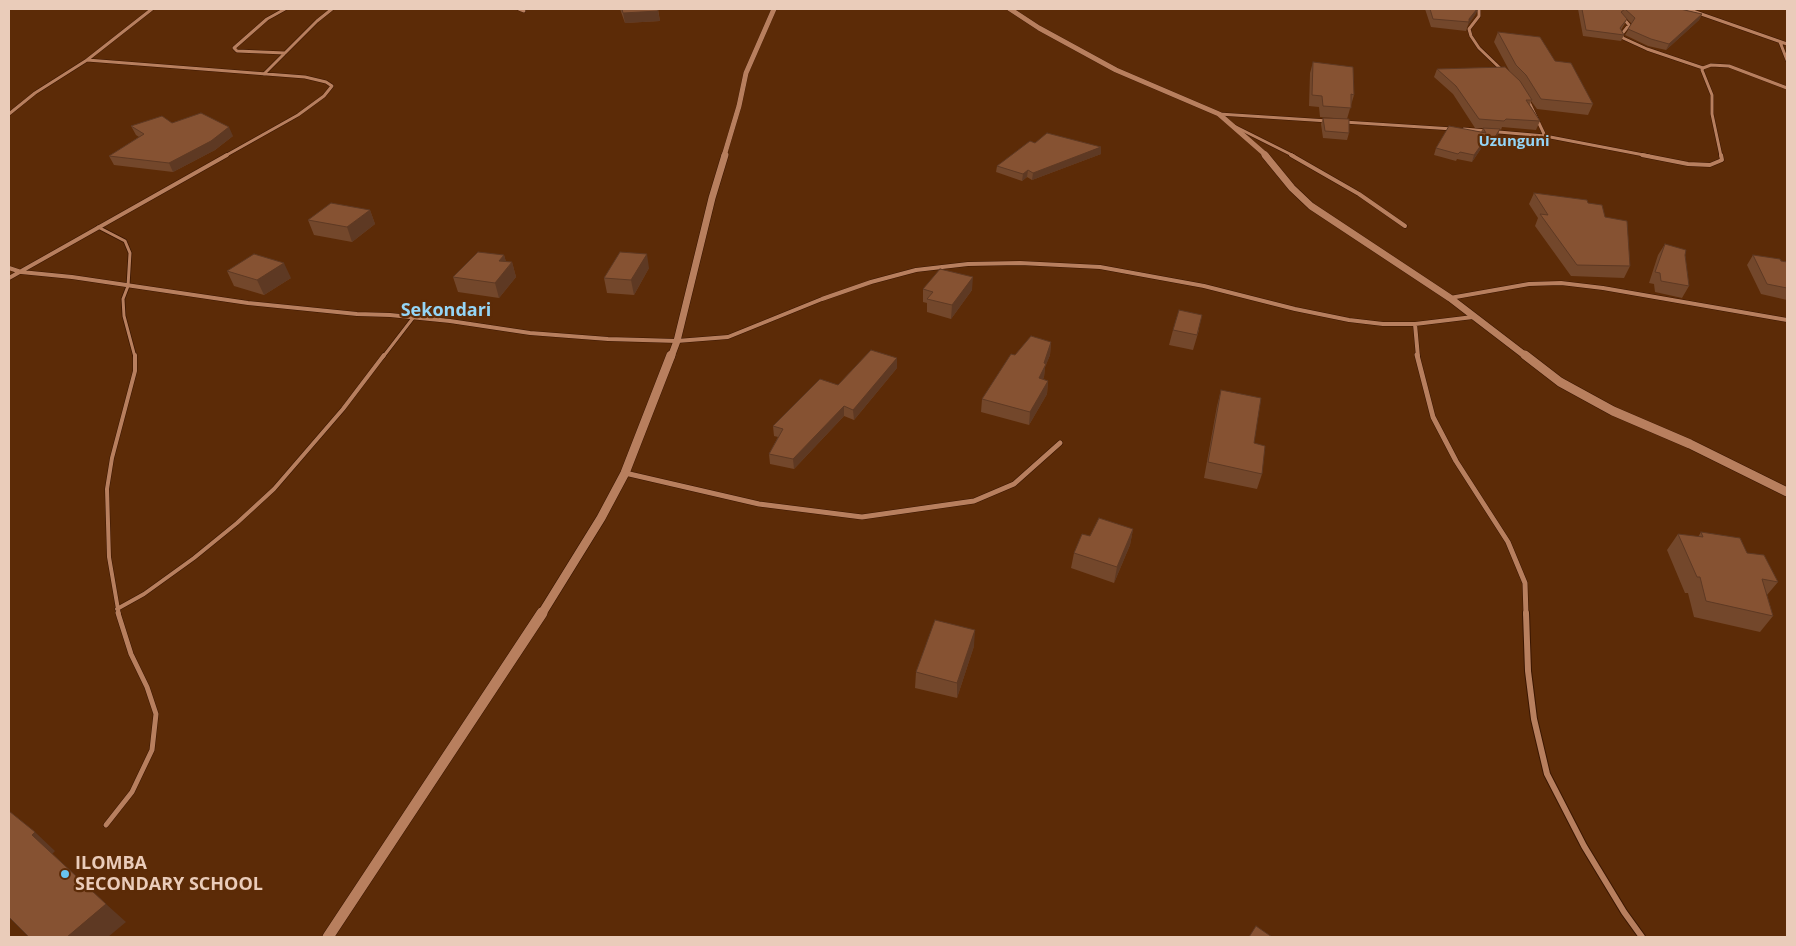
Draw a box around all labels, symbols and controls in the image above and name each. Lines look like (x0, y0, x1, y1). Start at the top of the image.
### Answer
district label: Uzunguni (1478, 133, 1550, 151)
district label: Sekondari (401, 300, 491, 322)
place label: ILOMBA SECONDARY SCHOOL (75, 853, 263, 896)
marker: ILOMBA SECONDARY SCHOOL (59, 868, 71, 880)

